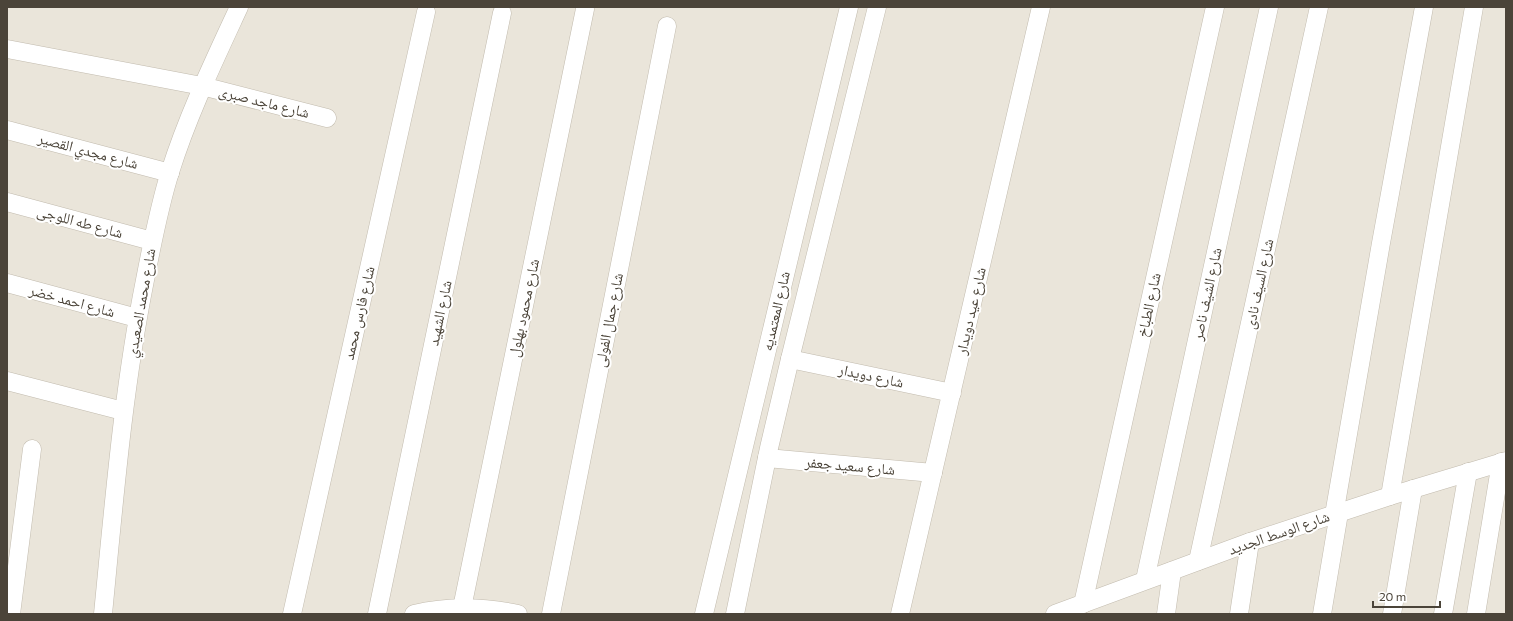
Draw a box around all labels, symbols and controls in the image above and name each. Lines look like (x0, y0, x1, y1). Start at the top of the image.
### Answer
street label: شارع ماجد صبرى (216, 81, 312, 123)
street label: شارع مجدي القصير (34, 128, 141, 176)
street label: شارع طه اللوجى (35, 201, 125, 243)
street label: شارع السيف نادى (1240, 237, 1278, 331)
street label: شارع الشيف ناصر (1187, 246, 1227, 343)
street label: شارع محمد الصعيدي (122, 247, 162, 360)
street label: شارع محمود بهلول (504, 257, 544, 359)
street label: شارع فارس محمد (339, 264, 380, 362)
street label: شارع عيد دويدار (951, 265, 991, 358)
street label: شارع المعتمديه (757, 269, 795, 353)
street label: شارع جمال الفولى (590, 271, 628, 369)
street label: شارع الطباخ (1132, 271, 1166, 339)
street label: شارع الشهيد (423, 278, 457, 348)
street label: شارع احمد خضر (26, 280, 117, 322)
street label: شارع دويدار (836, 359, 906, 393)
street label: شارع سعيد جعفر (803, 452, 896, 480)
street label: شارع الوسط الجديد (1226, 506, 1332, 560)
scale bar (1373, 583, 1440, 609)
text: 20 m (1379, 589, 1406, 603)

